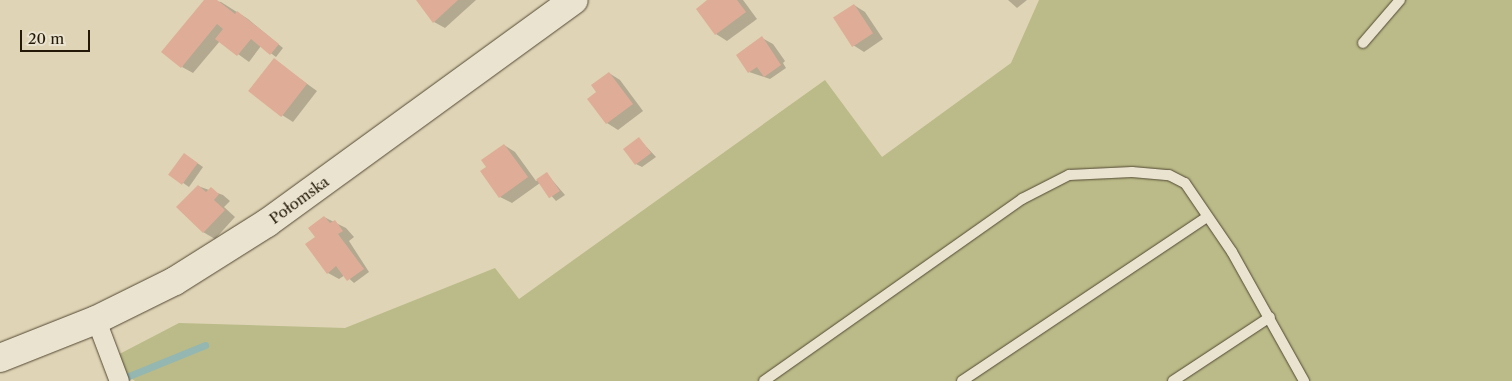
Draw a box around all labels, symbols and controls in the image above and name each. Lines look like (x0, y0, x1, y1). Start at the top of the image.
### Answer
scale bar (22, 20, 92, 52)
text: 20 m (28, 29, 64, 48)
street label: Połomska (266, 172, 332, 228)

